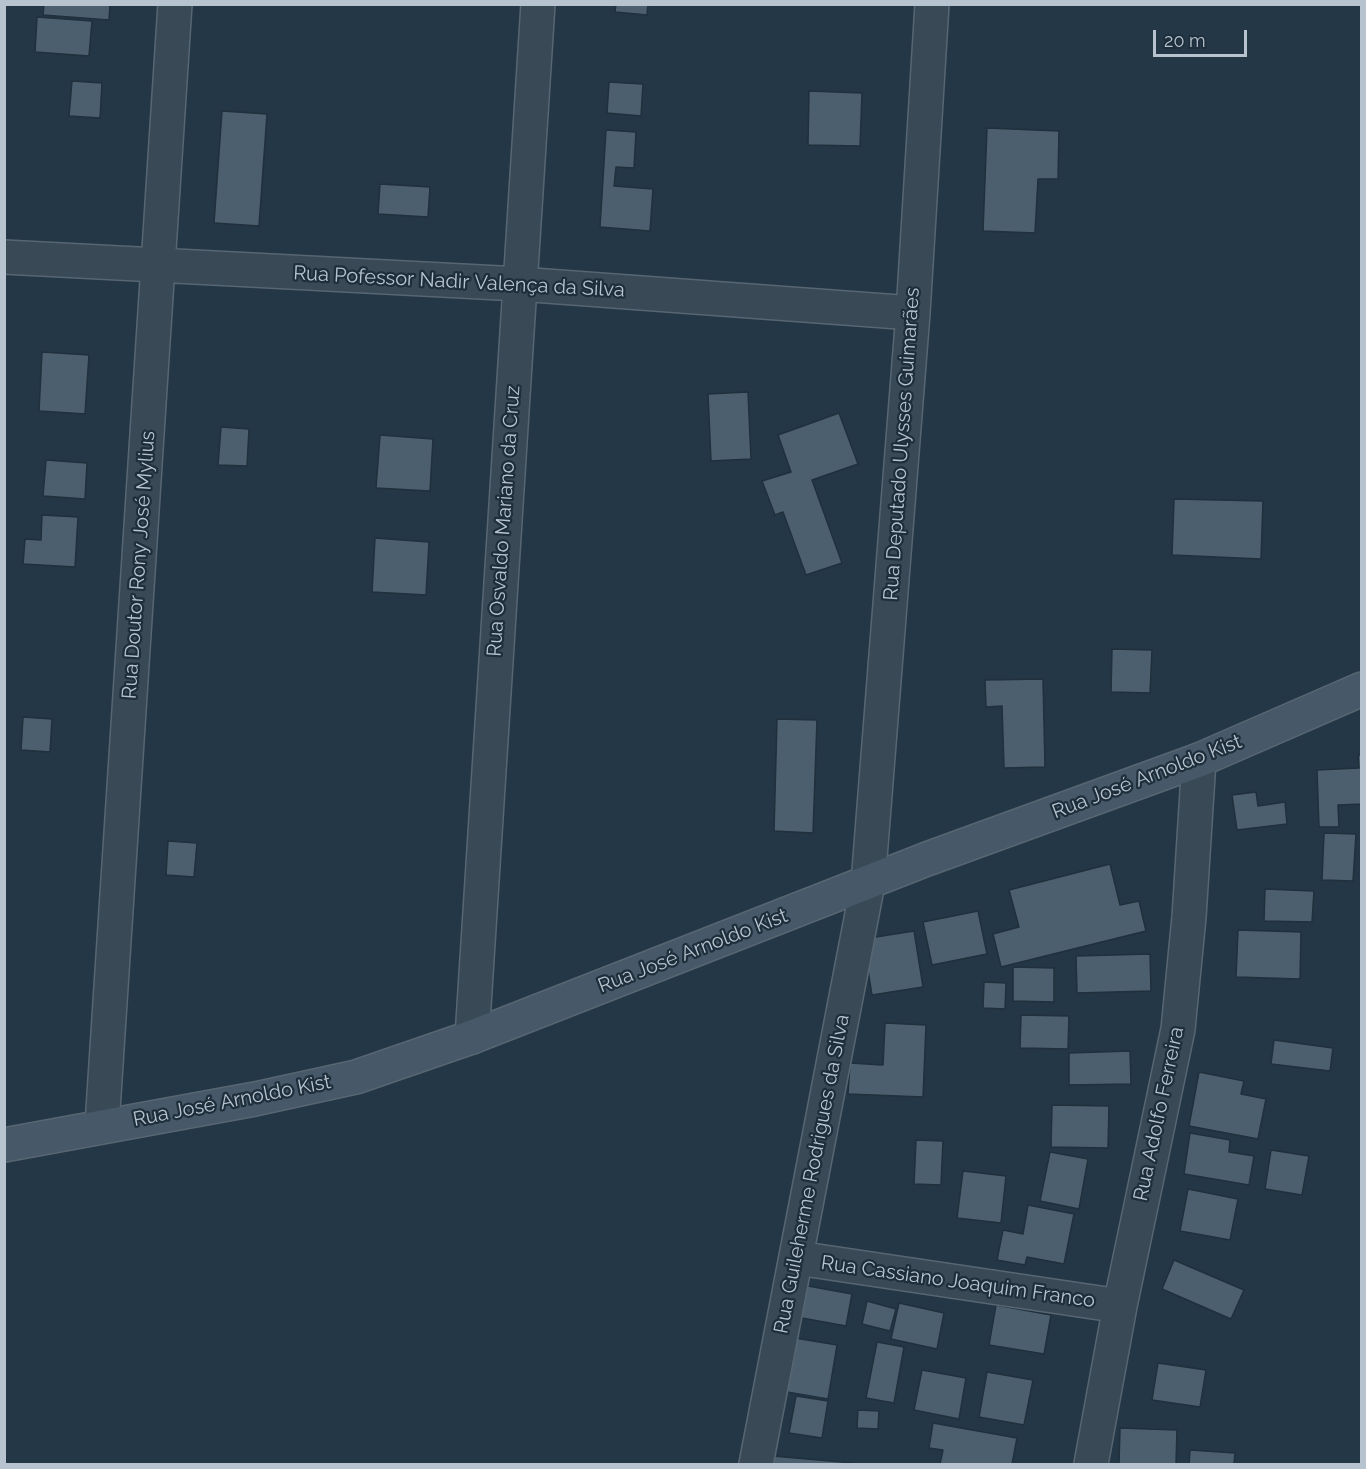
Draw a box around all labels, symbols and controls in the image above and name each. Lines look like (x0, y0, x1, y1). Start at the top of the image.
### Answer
scale bar (1156, 18, 1250, 56)
text: 20 m (1164, 30, 1206, 51)
street label: Rua Pofessor Nadir Valença da Silva (293, 261, 625, 303)
street label: Rua Deputado Ulysses Guimarães (879, 287, 925, 601)
street label: Rua Osvaldo Mariano da Cruz (483, 385, 525, 657)
street label: Rua Doutor Rony José Mylius (118, 430, 160, 700)
street label: Rua José Arnoldo Kist (1049, 730, 1245, 824)
street label: Rua José Arnoldo Kist (595, 904, 791, 998)
street label: Rua Guileherme Rodrigues da Silva (769, 1012, 855, 1336)
street label: Rua Adolfo Ferreira (1129, 1025, 1189, 1203)
street label: Rua José Arnoldo Kist (131, 1070, 333, 1132)
street label: Rua Cassiano Joaquim Franco (820, 1251, 1096, 1313)

